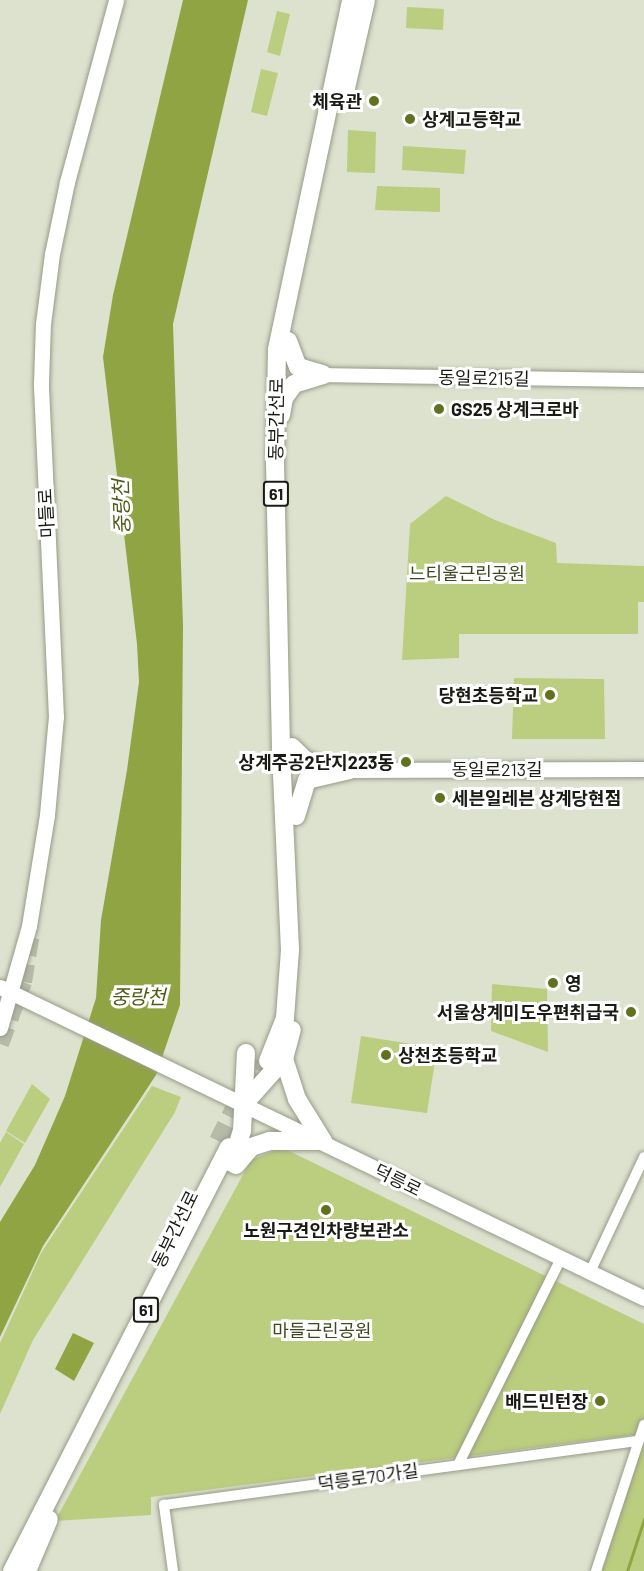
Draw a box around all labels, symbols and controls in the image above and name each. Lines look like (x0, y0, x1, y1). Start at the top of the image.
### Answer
place label: 체육관 (312, 90, 362, 112)
marker: 체육관 (367, 94, 381, 108)
place label: 상계고등학교 (422, 108, 521, 130)
marker: 상계고등학교 (403, 112, 417, 126)
street label: 동일로215길 (438, 366, 530, 390)
street label: 동부간선로 (264, 377, 288, 461)
place label: GS25 상계크로바 (451, 398, 579, 420)
marker: GS25 상계크로바 (432, 402, 446, 416)
water label: 중랑천 (108, 479, 134, 535)
road number: 61 (262, 481, 290, 507)
street label: 마들로 (34, 488, 58, 538)
park label: 느티울근린공원 (409, 562, 525, 584)
place label: 당현초등학교 (439, 684, 538, 706)
marker: 당현초등학교 (543, 688, 557, 702)
place label: 상계주공2단지223동 (238, 751, 394, 773)
marker: 상계주공2단지223동 (399, 755, 413, 769)
street label: 동일로213길 (451, 758, 543, 780)
place label: 세븐일레븐 상계당현점 (452, 787, 621, 809)
marker: 세븐일레븐 상계당현점 (433, 791, 447, 805)
place label: 영 (565, 972, 582, 994)
marker: 영 (546, 976, 560, 990)
water label: 중랑천 (110, 984, 166, 1008)
place label: 서울상계미도우편취급국 (437, 1001, 619, 1023)
marker: 서울상계미도우편취급국 (624, 1005, 638, 1019)
place label: 상천초등학교 (398, 1044, 497, 1066)
marker: 상천초등학교 (379, 1048, 393, 1062)
street label: 덕릉로 (371, 1159, 425, 1201)
street label: 동부간선로 (147, 1187, 203, 1271)
marker: 노원구견인차량보관소 (319, 1203, 333, 1217)
place label: 노원구견인차량보관소 (243, 1219, 409, 1241)
road number: 61 (132, 1297, 160, 1323)
park label: 마들근린공원 (272, 1319, 372, 1341)
place label: 배드민턴장 (505, 1390, 588, 1412)
marker: 배드민턴장 (593, 1394, 607, 1408)
street label: 덕릉로70가길 (316, 1459, 420, 1495)

